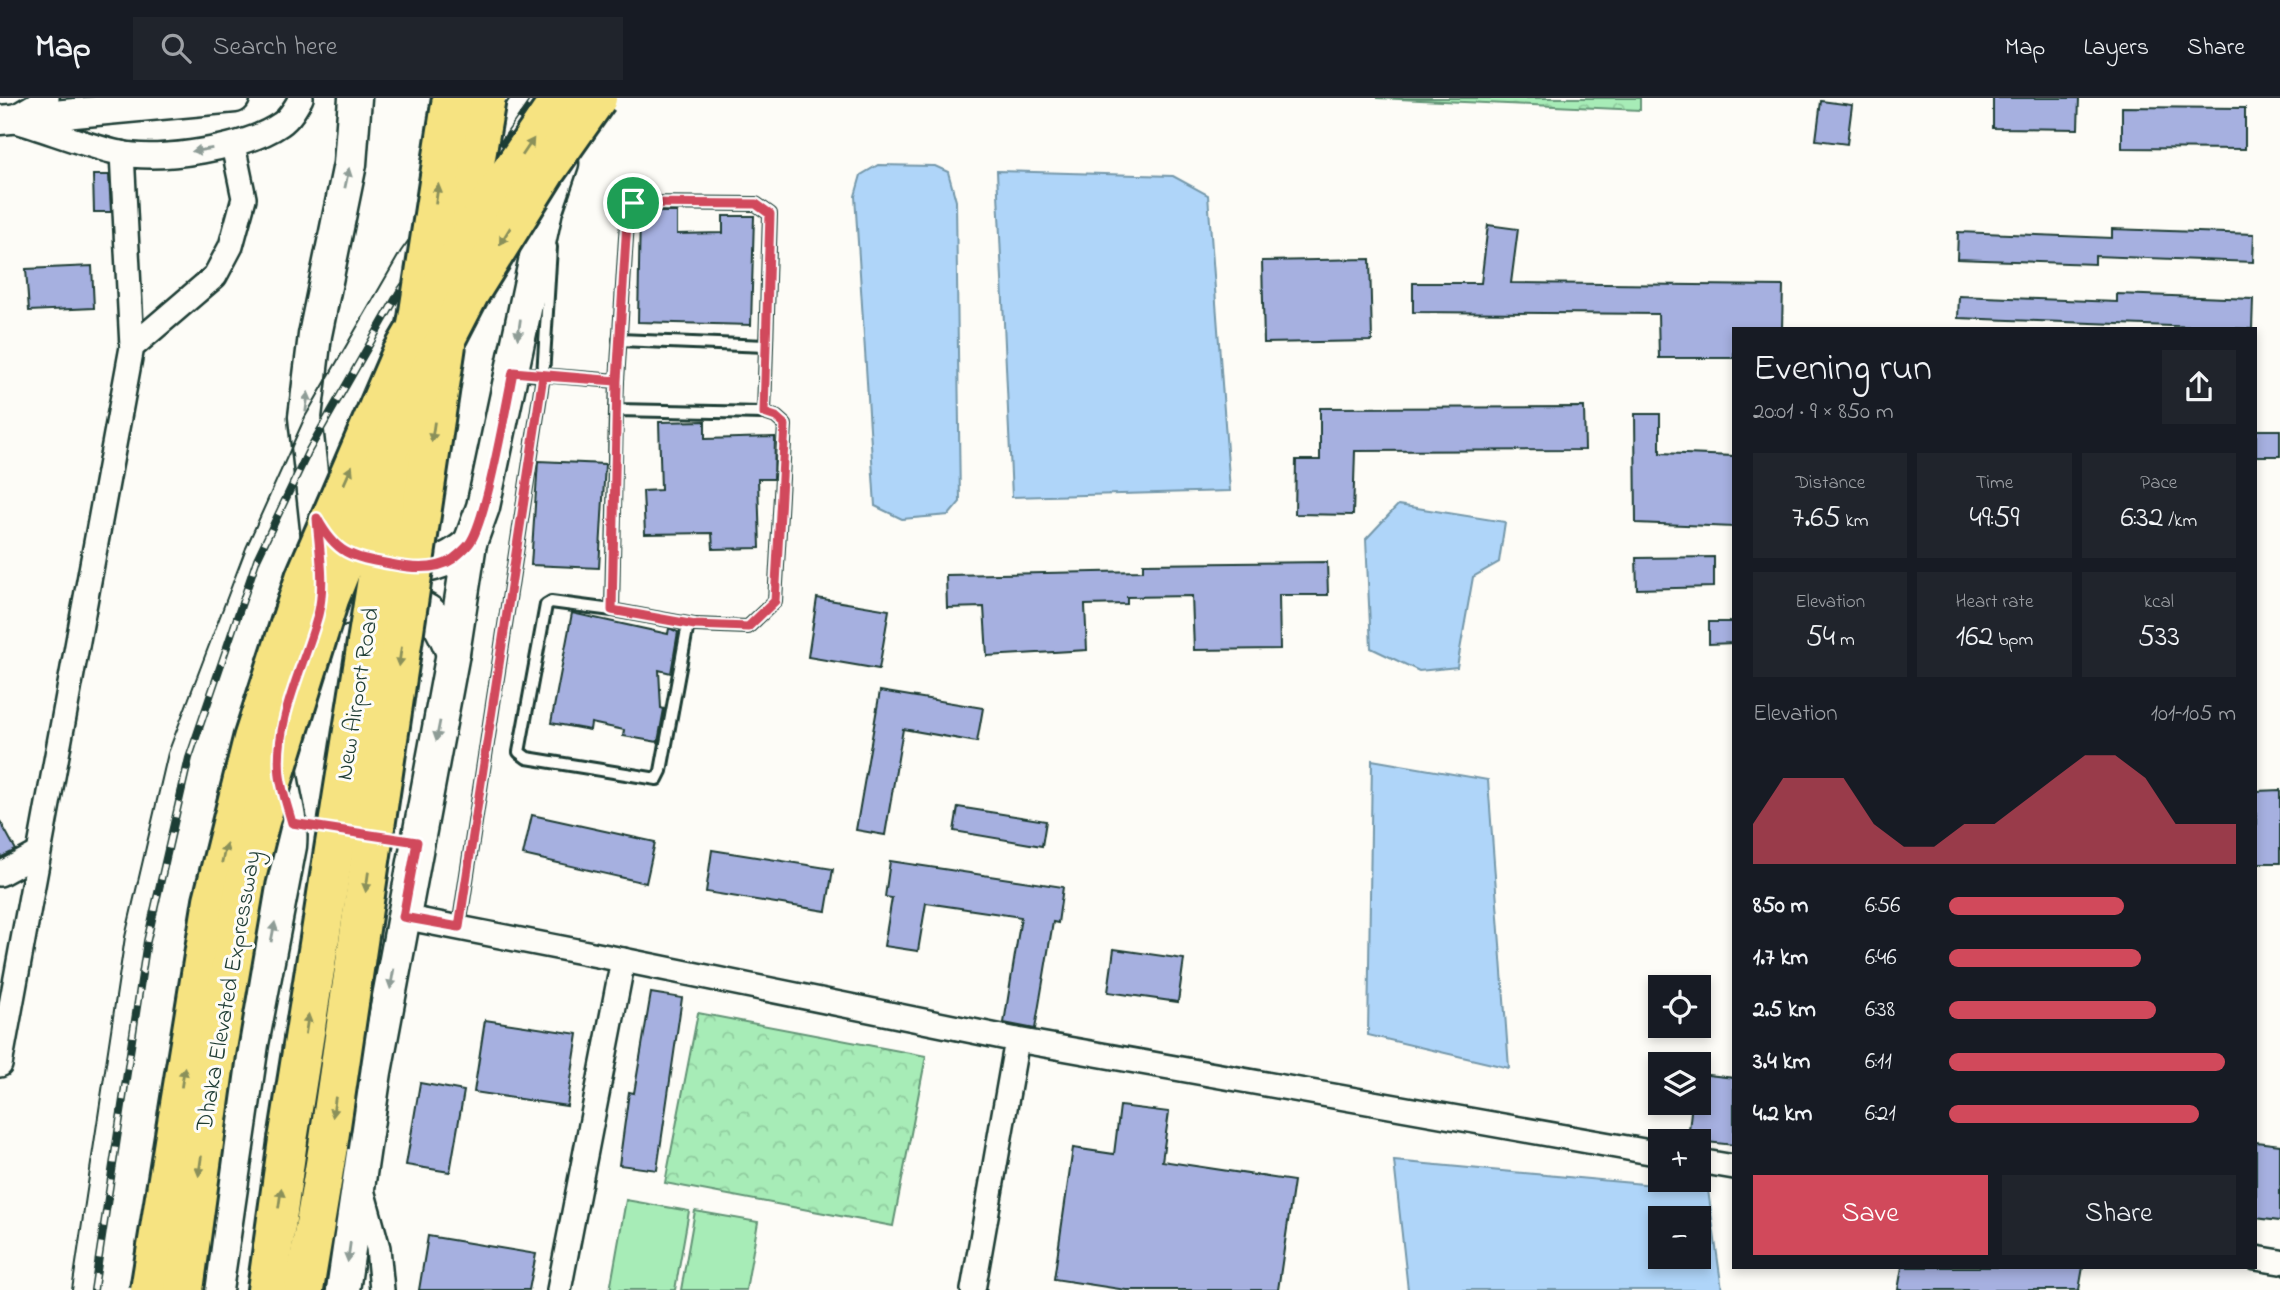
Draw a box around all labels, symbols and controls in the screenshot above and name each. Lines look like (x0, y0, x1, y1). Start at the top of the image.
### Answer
search box (133, 17, 623, 80)
text: Map (35, 24, 91, 72)
icon: search (157, 29, 195, 67)
text: Search here (213, 29, 337, 67)
text: Map (2005, 31, 2045, 66)
text: Layers (2083, 31, 2149, 66)
text: Share (2187, 31, 2245, 66)
one-way arrow (521, 137, 534, 157)
one-way arrow (191, 145, 213, 156)
one-way arrow (342, 167, 353, 189)
pin (603, 173, 663, 233)
one-way arrow (432, 183, 443, 205)
icon: arrive (614, 184, 652, 222)
one-way arrow (499, 227, 512, 246)
one-way arrow (514, 318, 525, 340)
text: Evening run (1753, 342, 1932, 398)
button: share (2162, 350, 2236, 424)
one-way arrow (301, 391, 312, 413)
text: 20:01 · 9 × 850 m (1753, 396, 1894, 429)
one-way arrow (427, 421, 438, 443)
one-way arrow (342, 465, 354, 485)
text: Distance (1795, 470, 1865, 497)
text: Time (1976, 470, 2013, 497)
text: Pace (2140, 470, 2177, 497)
text: 7.65 (1792, 497, 1841, 541)
text: 49:59 (1969, 497, 2020, 541)
text: 6:32 (2120, 497, 2163, 541)
text: km (1841, 508, 1869, 535)
text: /km (2163, 508, 2197, 535)
text: Elevation (1795, 589, 1865, 616)
text: Heart rate (1956, 589, 2033, 616)
text: kcal (2144, 589, 2174, 616)
street label: New Airport Road (328, 605, 390, 783)
text: 54 (1806, 616, 1835, 660)
text: 162 (1956, 616, 1993, 660)
text: 533 (2138, 616, 2180, 660)
text: m (1835, 627, 1855, 654)
text: bpm (1993, 627, 2033, 654)
one-way arrow (394, 646, 405, 668)
text: Elevation (1753, 698, 1838, 731)
text: 101–105 m (2151, 698, 2236, 731)
one-way arrow (433, 721, 444, 743)
one-way arrow (218, 842, 229, 864)
street label: Dhaka Elevated Expressway (188, 848, 273, 1135)
one-way arrow (361, 871, 372, 893)
text: 850 m (1753, 890, 1808, 923)
text: 6:56 (1865, 890, 1900, 923)
one-way arrow (268, 921, 279, 943)
text: 1.7 km (1753, 942, 1808, 975)
text: 6:46 (1865, 942, 1897, 975)
one-way arrow (386, 968, 397, 990)
map controls (1648, 975, 1711, 1269)
button: locate (1648, 975, 1711, 1038)
text: 2.5 km (1753, 994, 1816, 1027)
text: 6:38 (1865, 994, 1895, 1027)
one-way arrow (302, 1013, 313, 1035)
text: 3.4 km (1753, 1046, 1810, 1079)
text: 6:11 (1865, 1046, 1892, 1079)
button: layers (1648, 1052, 1711, 1115)
one-way arrow (177, 1066, 188, 1088)
one-way arrow (328, 1096, 339, 1118)
text: 4.2 km (1753, 1098, 1812, 1131)
text: 6:21 (1865, 1098, 1896, 1131)
button: + (1648, 1129, 1711, 1192)
one-way arrow (195, 1155, 206, 1177)
button: Save (1753, 1175, 1988, 1255)
button: Share (2002, 1175, 2236, 1255)
one-way arrow (275, 1187, 286, 1209)
button: − (1648, 1206, 1711, 1269)
one-way arrow (343, 1241, 354, 1263)

